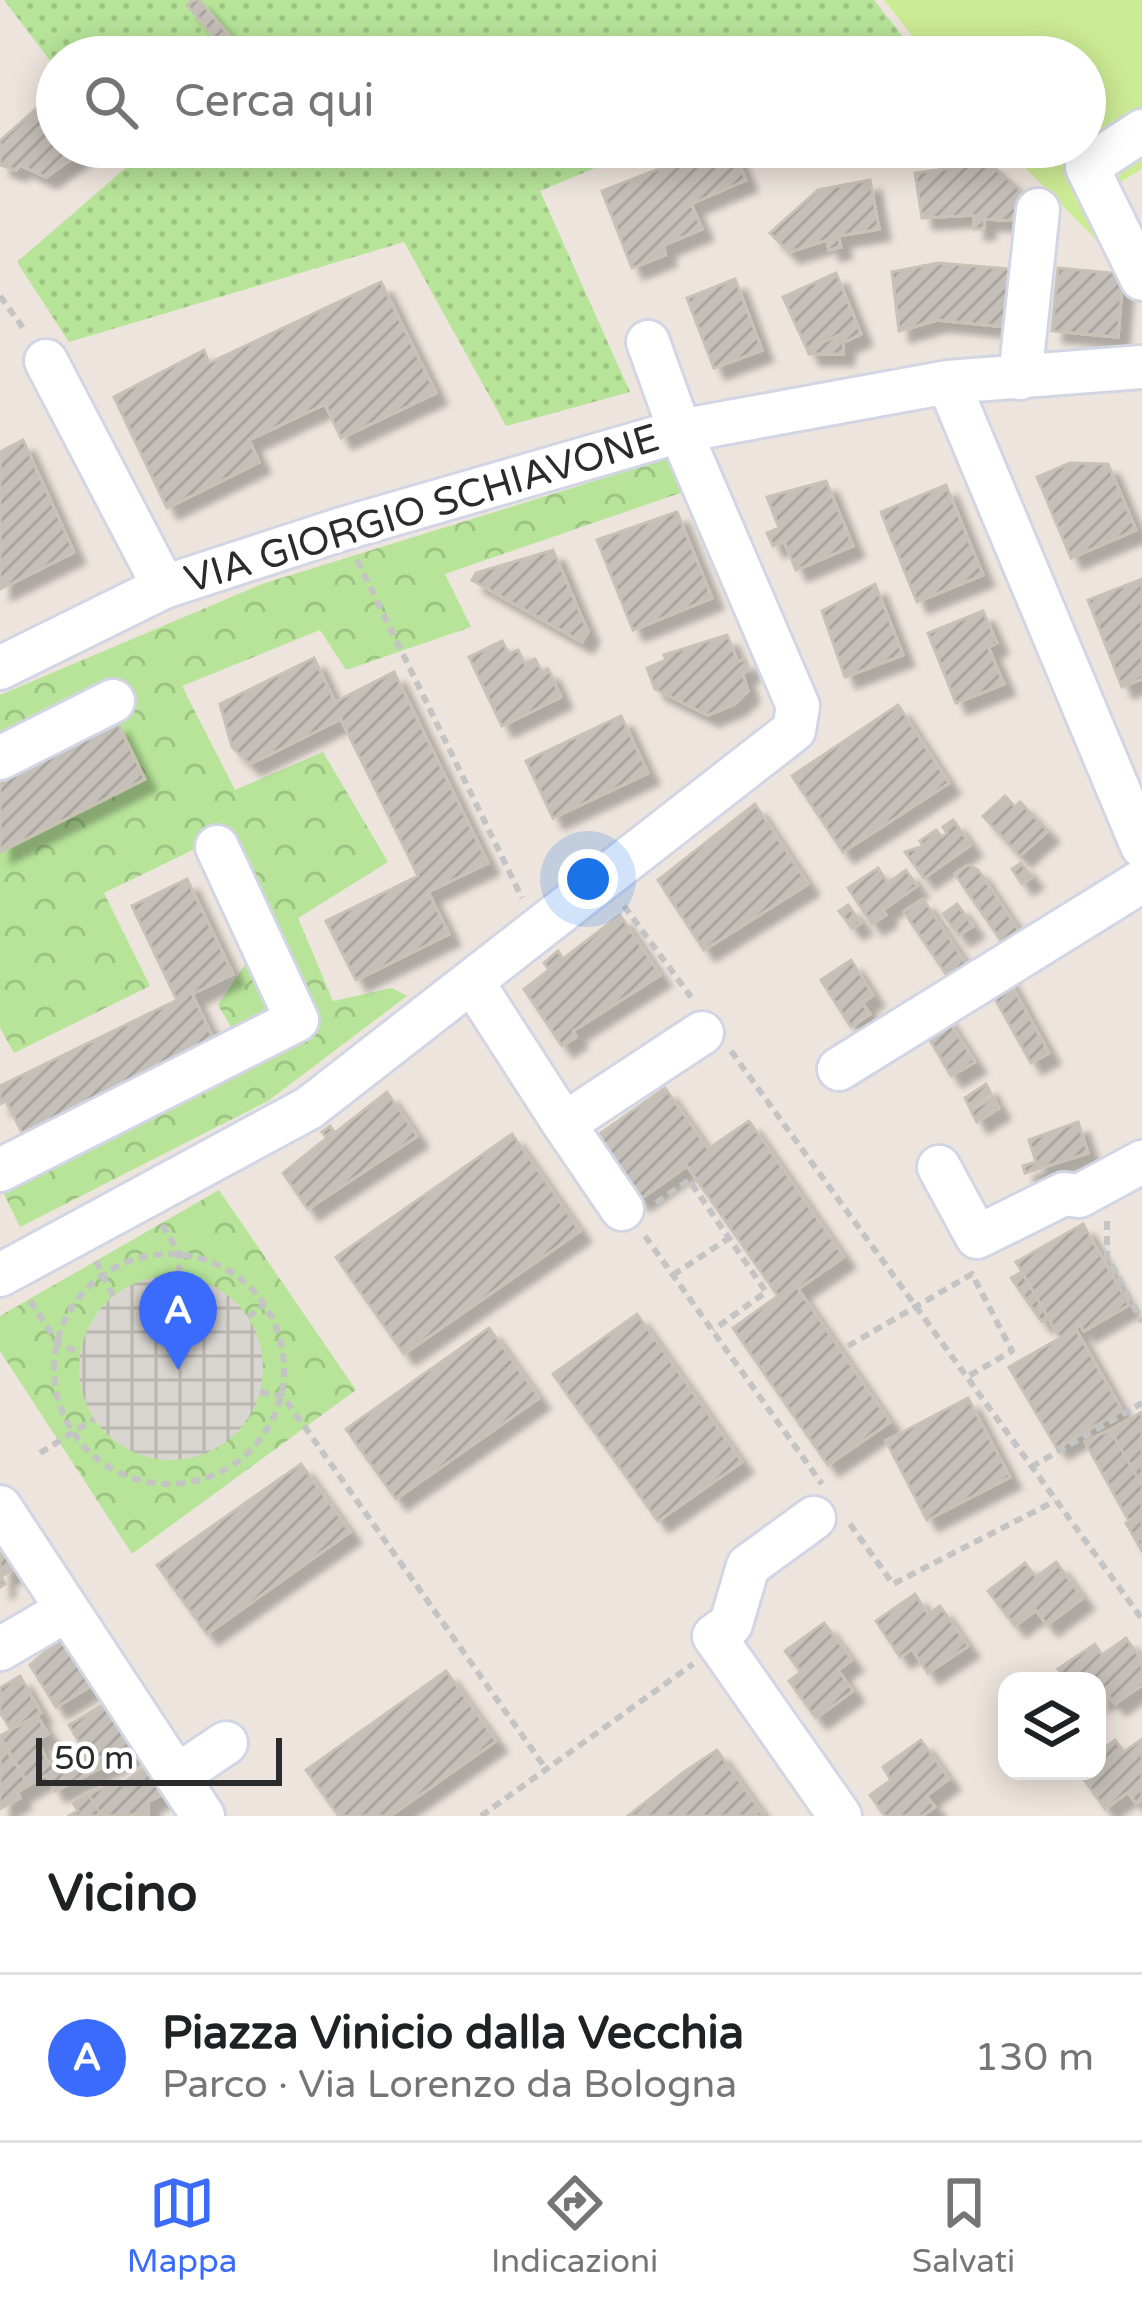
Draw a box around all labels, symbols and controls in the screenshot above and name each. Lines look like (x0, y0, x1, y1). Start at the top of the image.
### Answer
search box (36, 36, 1106, 168)
icon: search (78, 69, 144, 135)
text: Cerca qui (174, 75, 375, 129)
street label: VIA GIORGIO SCHIAVONE (179, 414, 665, 604)
your location (558, 849, 618, 909)
pin: A (139, 1271, 217, 1370)
map controls (998, 1672, 1106, 1780)
button: layers (998, 1672, 1106, 1780)
scale bar (36, 1732, 282, 1785)
text: 50 m (54, 1739, 134, 1778)
text: Vicino (48, 1863, 198, 1925)
text: Piazza Vinicio dalla Vecchia (162, 2007, 744, 2061)
text: A (72, 2034, 102, 2081)
text: 130 m (975, 2034, 1094, 2081)
text: Parco · Via Lorenzo da Bologna (162, 2061, 737, 2108)
tab: Mappa (127, 2170, 237, 2281)
tab: Indicazioni (491, 2170, 658, 2281)
tab: Salvati (912, 2170, 1015, 2281)

